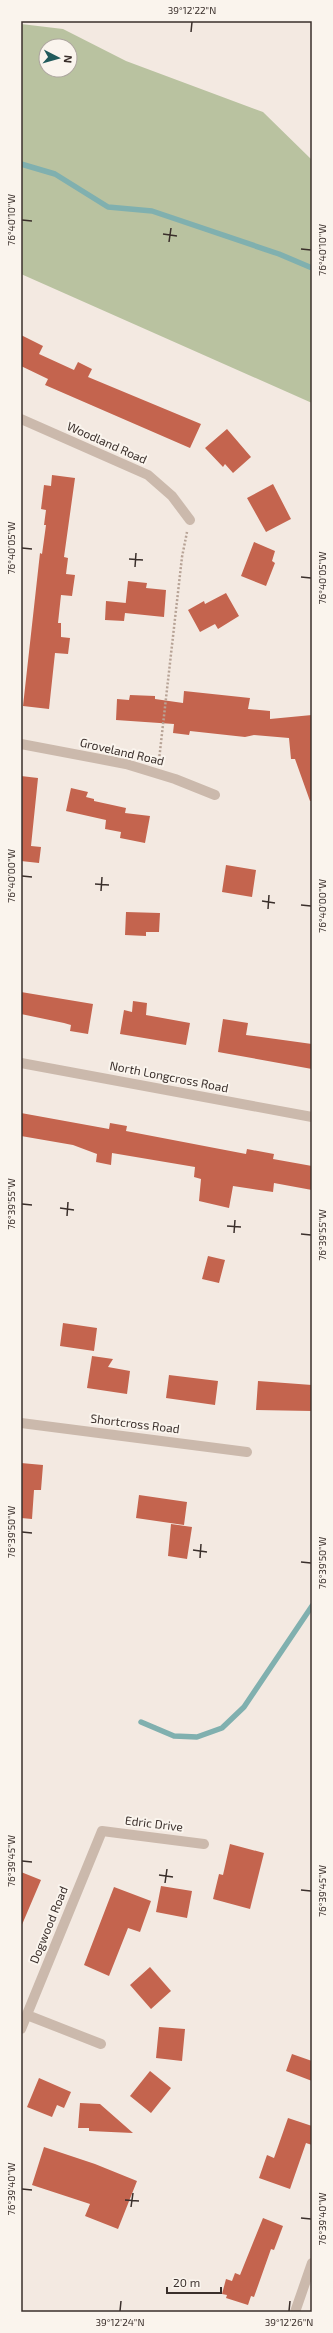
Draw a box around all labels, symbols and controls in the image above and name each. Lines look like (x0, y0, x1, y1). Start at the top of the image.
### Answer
text: 39°12'22"N (168, 4, 216, 16)
north arrow (38, 38, 78, 78)
text: N (62, 54, 75, 64)
text: 76°40'10"W (5, 194, 17, 246)
text: 76°40'10"W (316, 224, 328, 276)
street label: Woodland Road (65, 418, 150, 466)
text: 76°40'05"W (5, 521, 17, 575)
text: 76°40'05"W (316, 551, 328, 605)
street label: Groveland Road (79, 735, 166, 768)
text: 76°40'00"W (5, 849, 17, 903)
text: 76°40'00"W (316, 879, 328, 933)
street label: North Longcross Road (109, 1058, 230, 1094)
text: 76°39'55"W (5, 1178, 17, 1230)
text: 76°39'55"W (316, 1209, 328, 1261)
street label: Shortcross Road (90, 1411, 181, 1435)
text: 76°39'50"W (5, 1505, 17, 1558)
text: 76°39'50"W (316, 1536, 328, 1589)
street label: Edric Drive (124, 1812, 184, 1834)
text: 76°39'45"W (5, 1834, 17, 1887)
text: 76°39'45"W (316, 1864, 328, 1917)
street label: Dogwood Road (26, 1884, 70, 1965)
text: 76°39'40"W (5, 2162, 17, 2215)
text: 76°39'40"W (316, 2192, 328, 2245)
scale bar (167, 2269, 221, 2295)
text: 20 m (173, 2275, 200, 2289)
text: 39°12'24"N (96, 2316, 144, 2328)
text: 39°12'26"N (265, 2316, 313, 2328)

